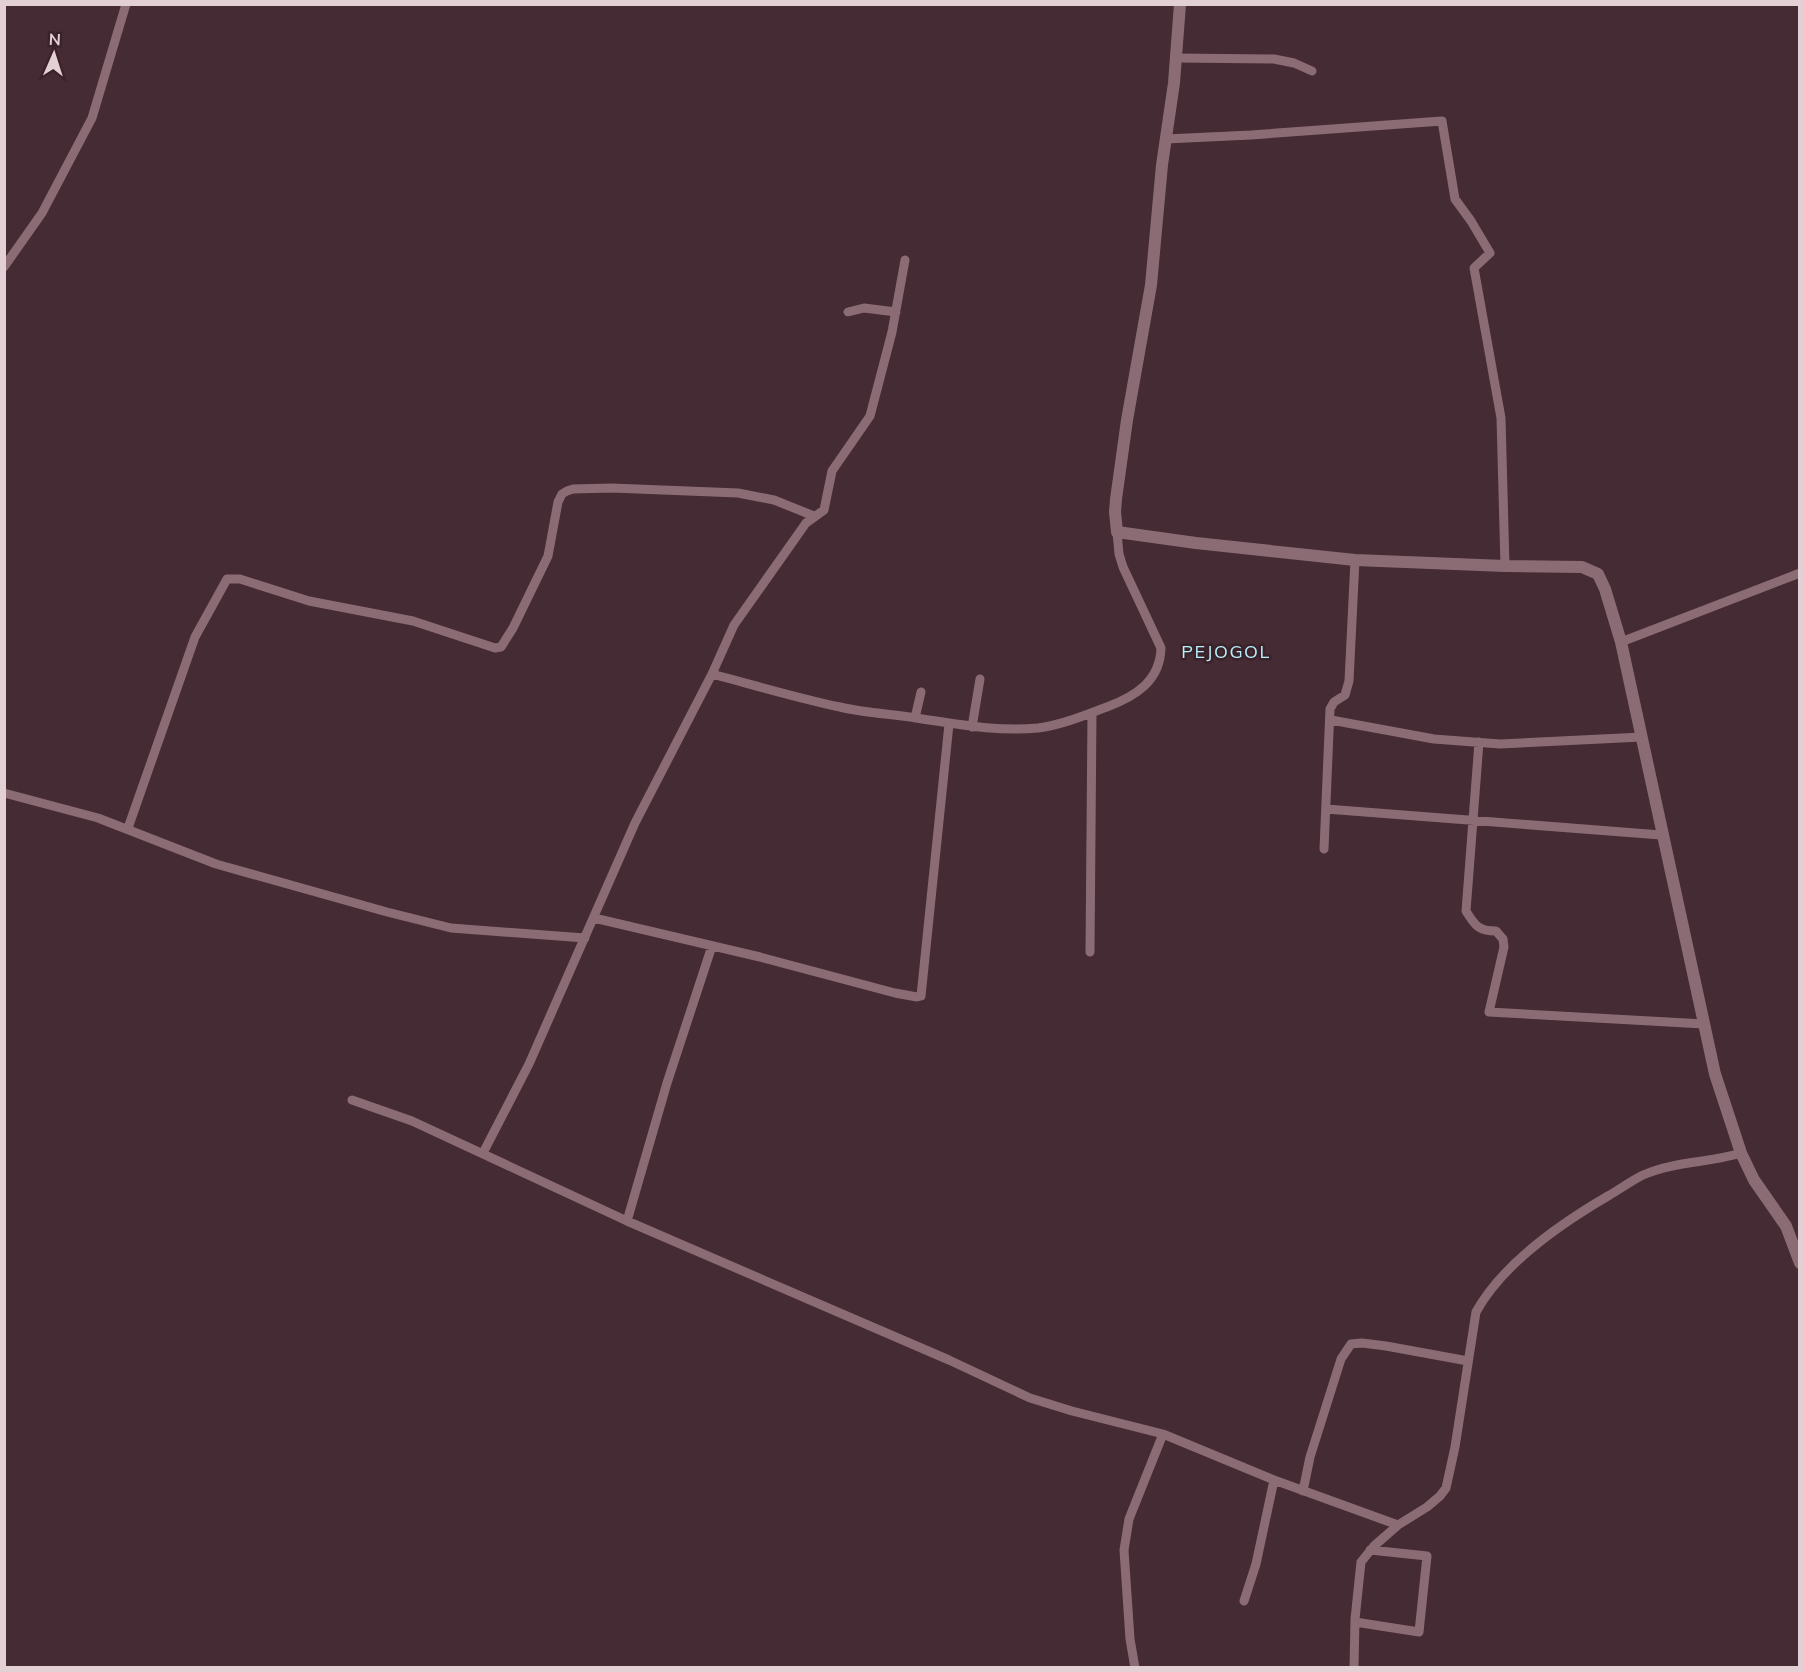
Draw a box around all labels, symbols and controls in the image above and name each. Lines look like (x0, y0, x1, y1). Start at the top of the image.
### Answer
north arrow (24, 24, 84, 84)
text: N (48, 29, 61, 49)
district label: PEJOGOL (1181, 640, 1271, 663)

